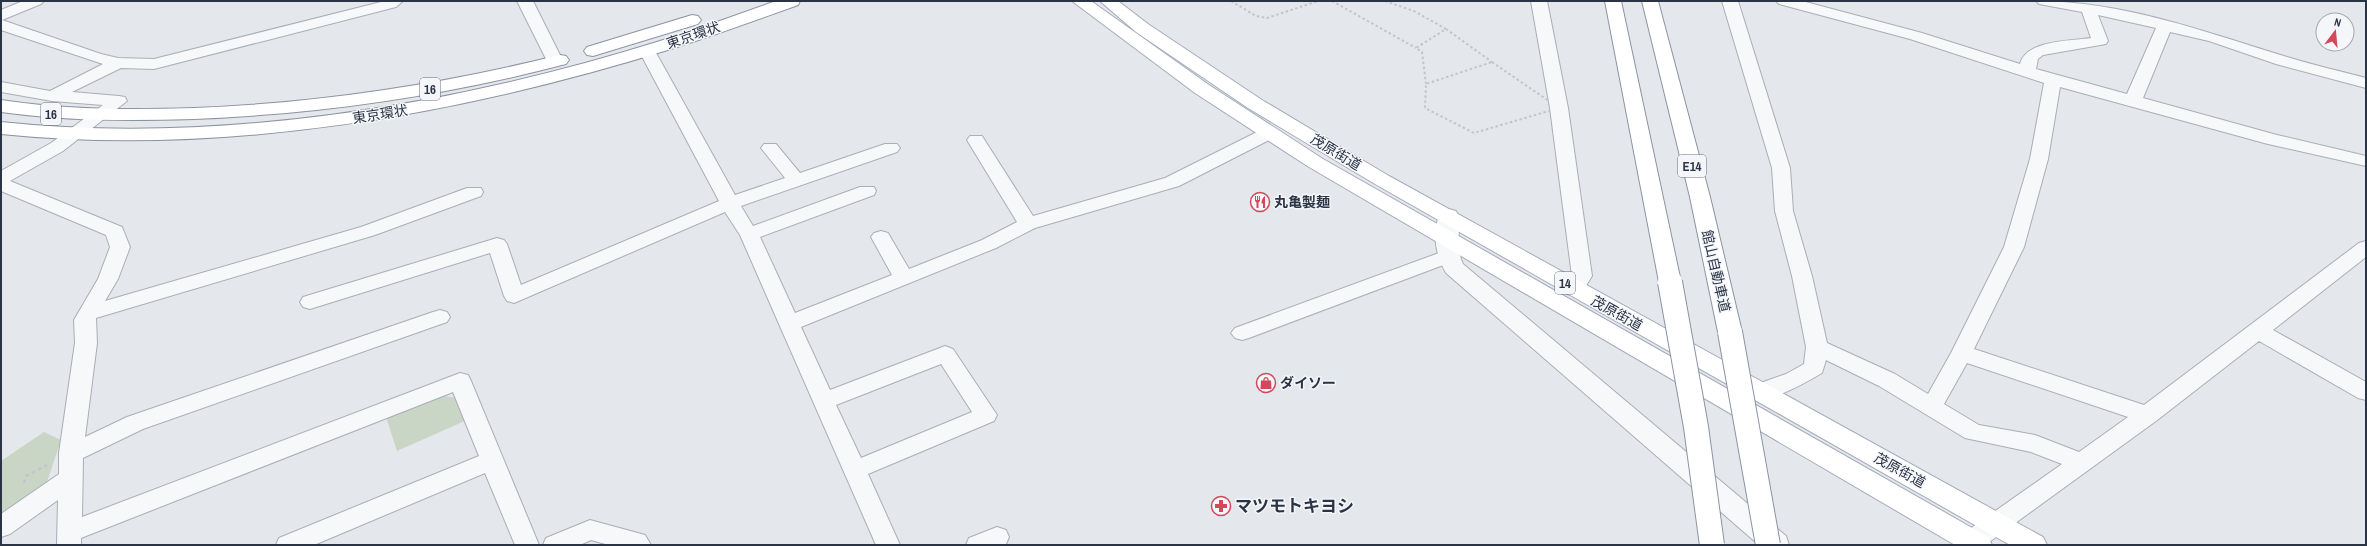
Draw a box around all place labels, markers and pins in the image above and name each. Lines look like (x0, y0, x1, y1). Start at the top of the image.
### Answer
restaurant icon: 丸亀製麺 (1249, 191, 1271, 213)
place label: 丸亀製麺 (1274, 193, 1330, 211)
shop icon: ダイソー (1255, 372, 1277, 394)
place label: ダイソー (1280, 374, 1336, 392)
place label: マツモトキヨシ (1235, 494, 1354, 517)
pharmacy icon: マツモトキヨシ (1210, 495, 1232, 517)

